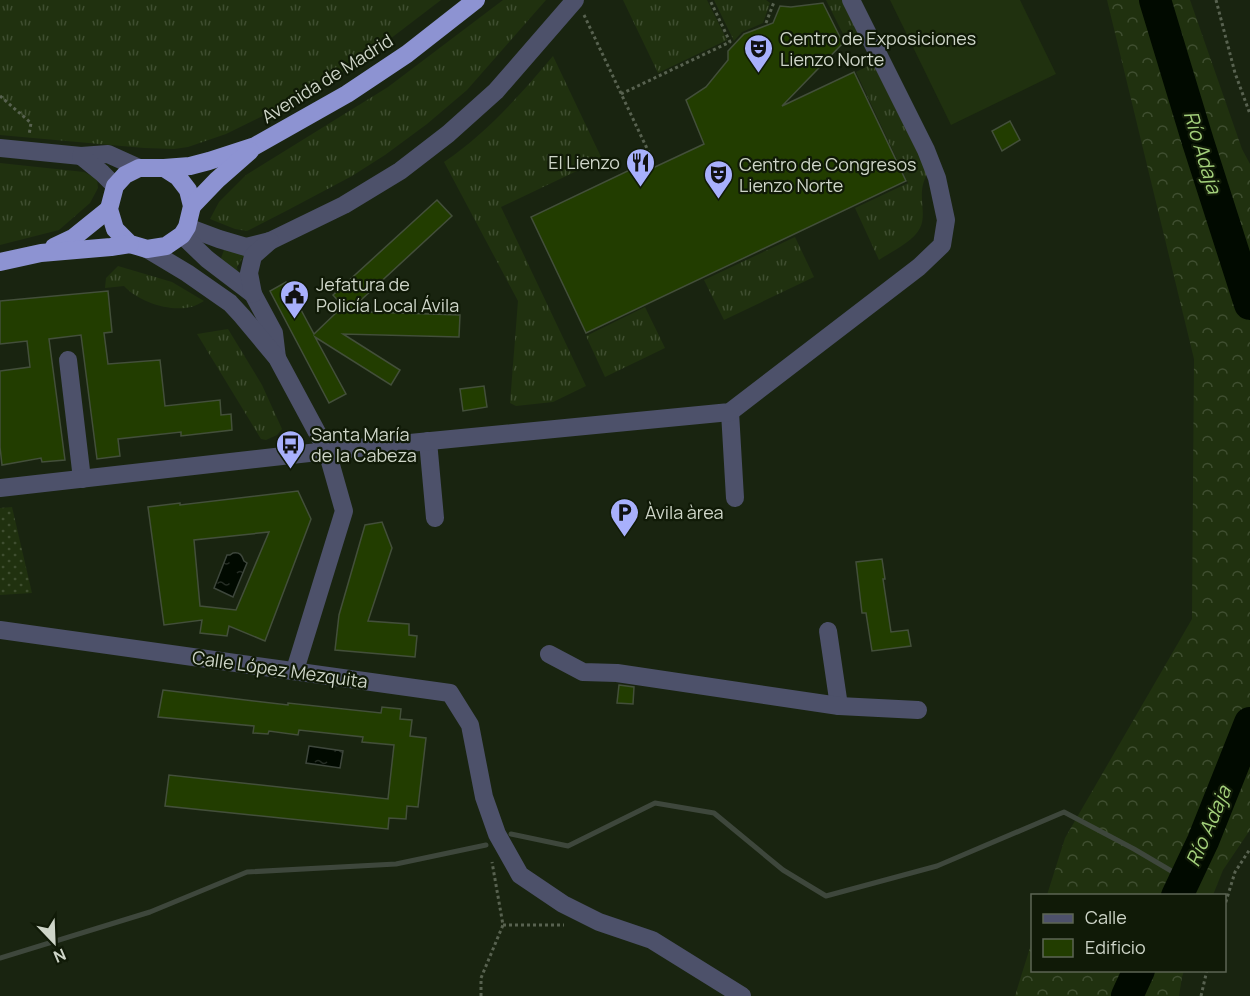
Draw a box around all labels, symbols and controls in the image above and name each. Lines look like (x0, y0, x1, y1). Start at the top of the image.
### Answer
place label: Centro de Exposiciones Lienzo Norte (780, 26, 976, 71)
street label: Avenida de Madrid (257, 28, 397, 128)
theatre icon: Centro de Exposiciones Lienzo Norte (743, 32, 775, 74)
water label: Río Adaja (1178, 107, 1229, 197)
restaurant icon: El Lienzo (625, 146, 657, 188)
place label: El Lienzo (548, 150, 620, 174)
place label: Centro de Congresos Lienzo Norte (739, 152, 917, 197)
theatre icon: Centro de Congresos Lienzo Norte (702, 158, 734, 200)
place label: Jefatura de Policía Local Ávila (316, 272, 459, 317)
public building icon: Jefatura de Policía Local Ávila (279, 278, 311, 320)
place label: Santa María de la Cabeza (311, 422, 417, 467)
bus stop icon: Santa María de la Cabeza (274, 428, 306, 470)
parking icon: Àvila àrea (608, 496, 640, 538)
place label: Àvila àrea (645, 500, 723, 524)
street label: Calle López Mezquita (191, 645, 369, 693)
water label: Río Adaja (1179, 781, 1237, 870)
legend (1031, 894, 1226, 972)
text: Calle (1085, 905, 1127, 929)
north arrow (24, 912, 84, 972)
text: Edificio (1085, 935, 1146, 959)
text: N (50, 943, 69, 968)

